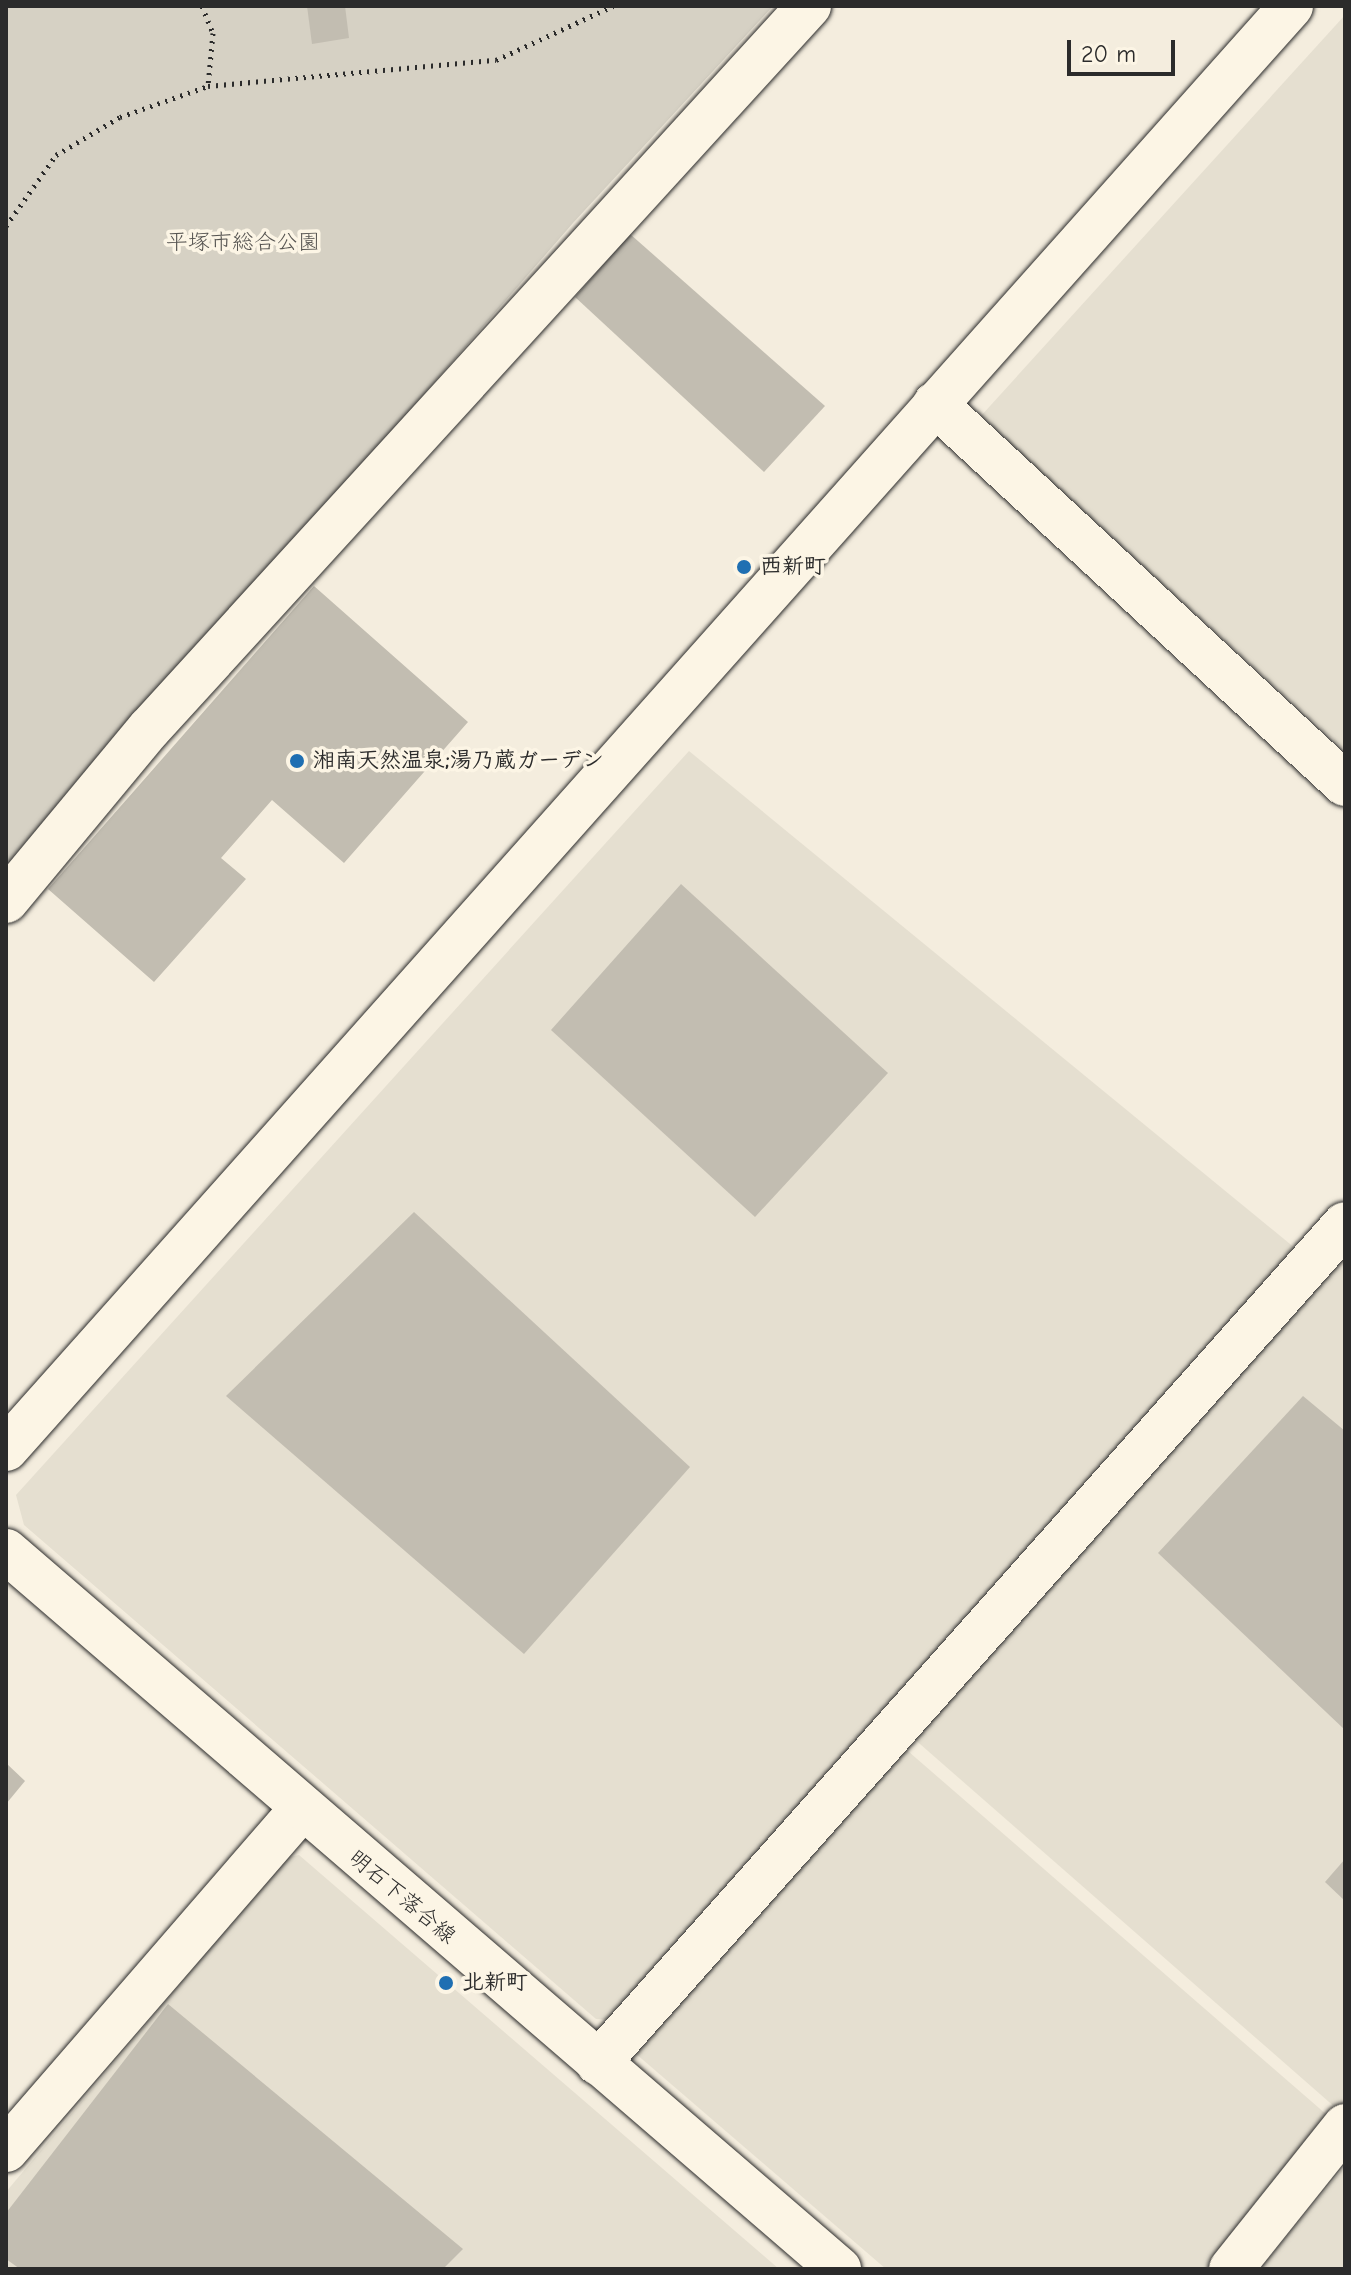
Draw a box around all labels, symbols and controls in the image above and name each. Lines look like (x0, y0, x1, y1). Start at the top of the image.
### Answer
scale bar (1071, 24, 1179, 74)
text: 20 m (1081, 40, 1136, 68)
park label: 平塚市総合公園 (166, 230, 320, 256)
place label: 西新町 (760, 554, 826, 580)
marker: 西新町 (735, 558, 753, 576)
place label: 湘南天然温泉;湯乃蔵ガーデン (313, 748, 604, 774)
marker: 湘南天然温泉;湯乃蔵ガーデン (288, 752, 306, 770)
street label: 明石下落合線 (343, 1844, 461, 1950)
place label: 北新町 (462, 1970, 528, 1996)
marker: 北新町 (437, 1974, 455, 1992)

